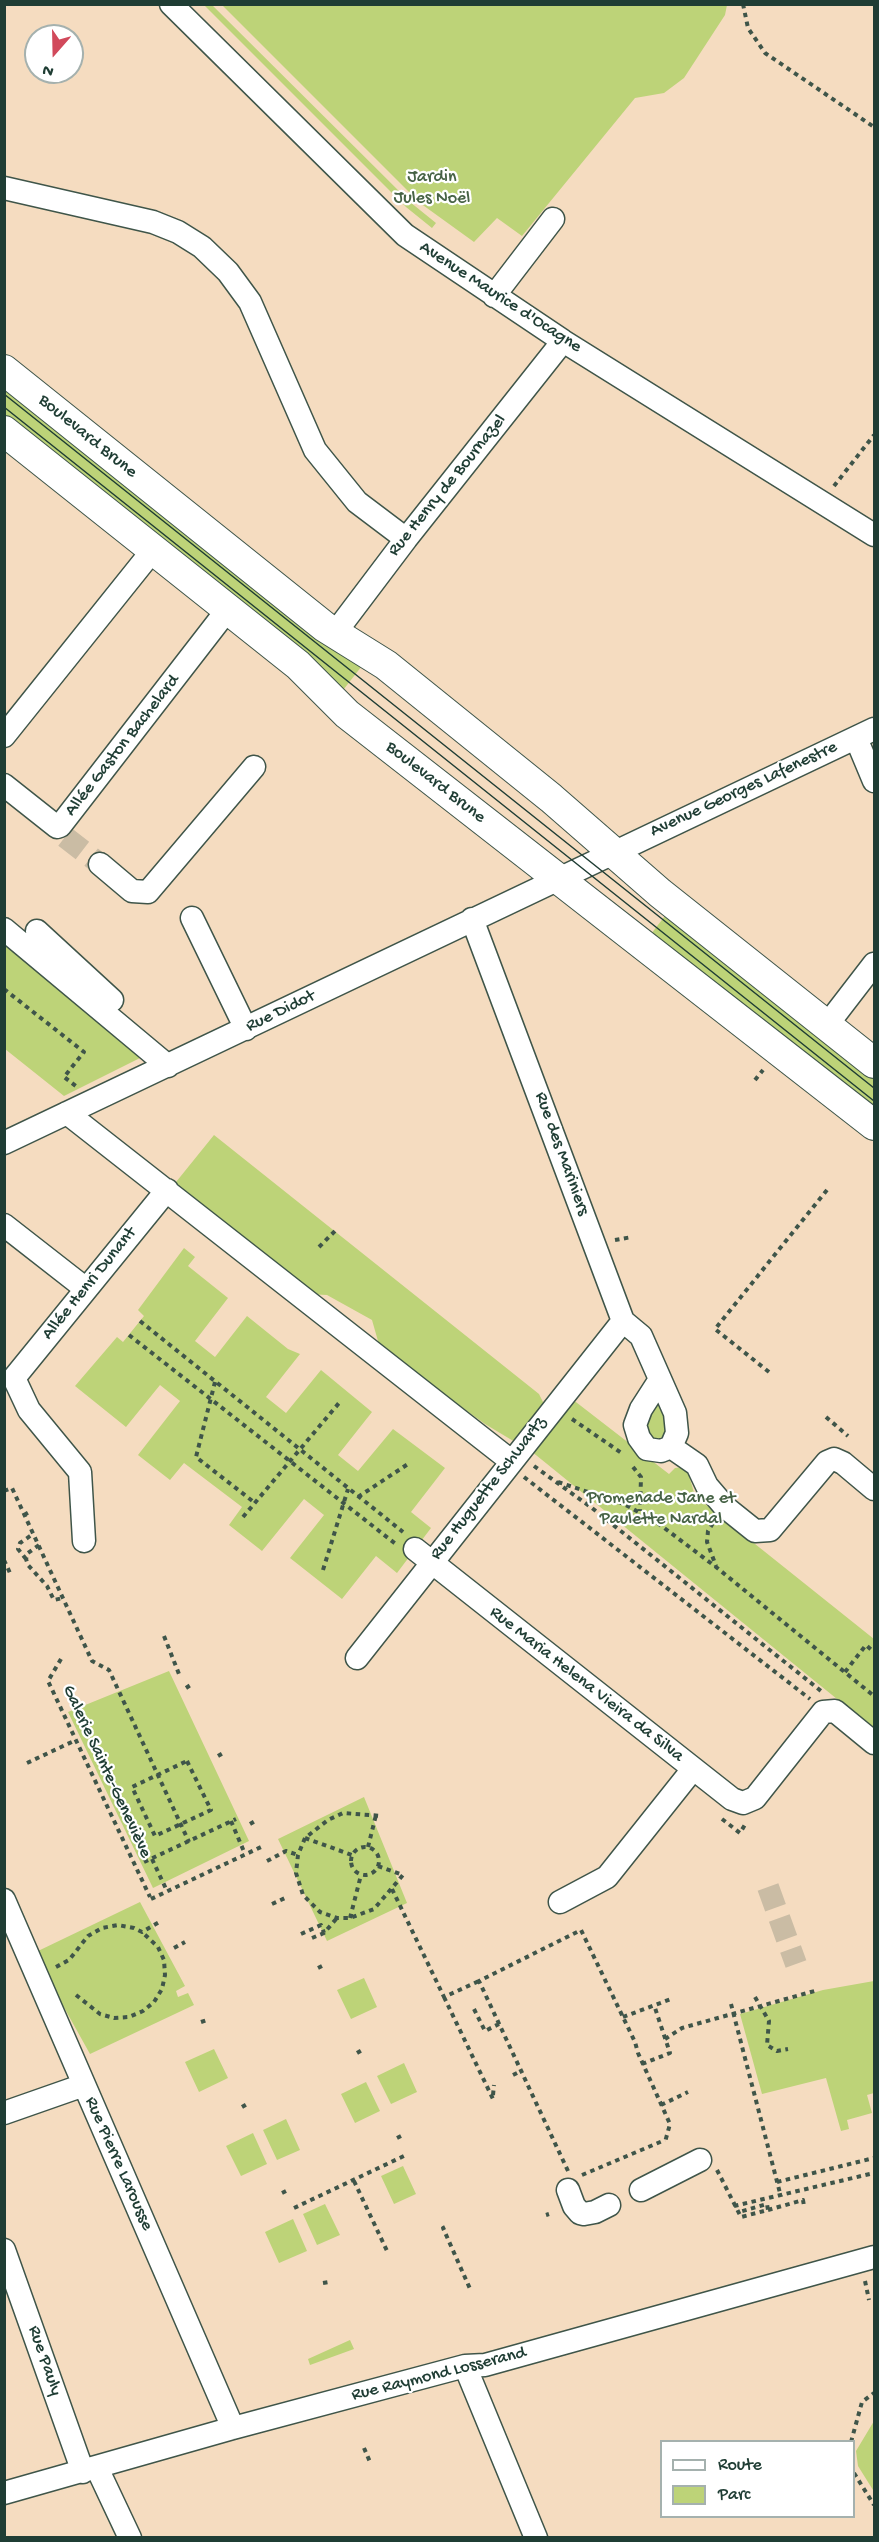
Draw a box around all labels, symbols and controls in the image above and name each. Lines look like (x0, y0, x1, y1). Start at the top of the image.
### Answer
north arrow (24, 24, 84, 84)
text: N (40, 59, 57, 80)
park label: Jardin Jules Noël (394, 167, 470, 210)
street label: Avenue Maurice d'Ocagne (415, 237, 585, 359)
street label: Boulevard Brune (33, 390, 141, 484)
street label: Rue Henry de Bournazel (384, 411, 512, 561)
street label: Allée Gaston Bachelard (61, 671, 185, 821)
street label: Boulevard Brune (381, 737, 489, 829)
street label: Avenue Georges Lafenestre (647, 737, 841, 843)
street label: Rue Didot (243, 986, 319, 1038)
street label: Rue des Mariniers (529, 1089, 593, 1219)
street label: Allée Henri Dunant (38, 1223, 142, 1345)
street label: Rue Huguette Schwartz (426, 1413, 552, 1565)
park label: Promenade Jane et Paulette Nardal (587, 1488, 735, 1530)
street label: Rue Maria Helena Vieira da Silva (484, 1602, 688, 1768)
street label: Galerie Sainte-Geneviève (56, 1682, 156, 1862)
street label: Rue Pierre Larousse (79, 2094, 157, 2234)
street label: Rue Pauly (22, 2323, 66, 2399)
street label: Rue Raymond Losserand (349, 2343, 529, 2407)
legend (660, 2440, 855, 2518)
text: Route (718, 2455, 762, 2476)
text: Parc (718, 2485, 750, 2506)

